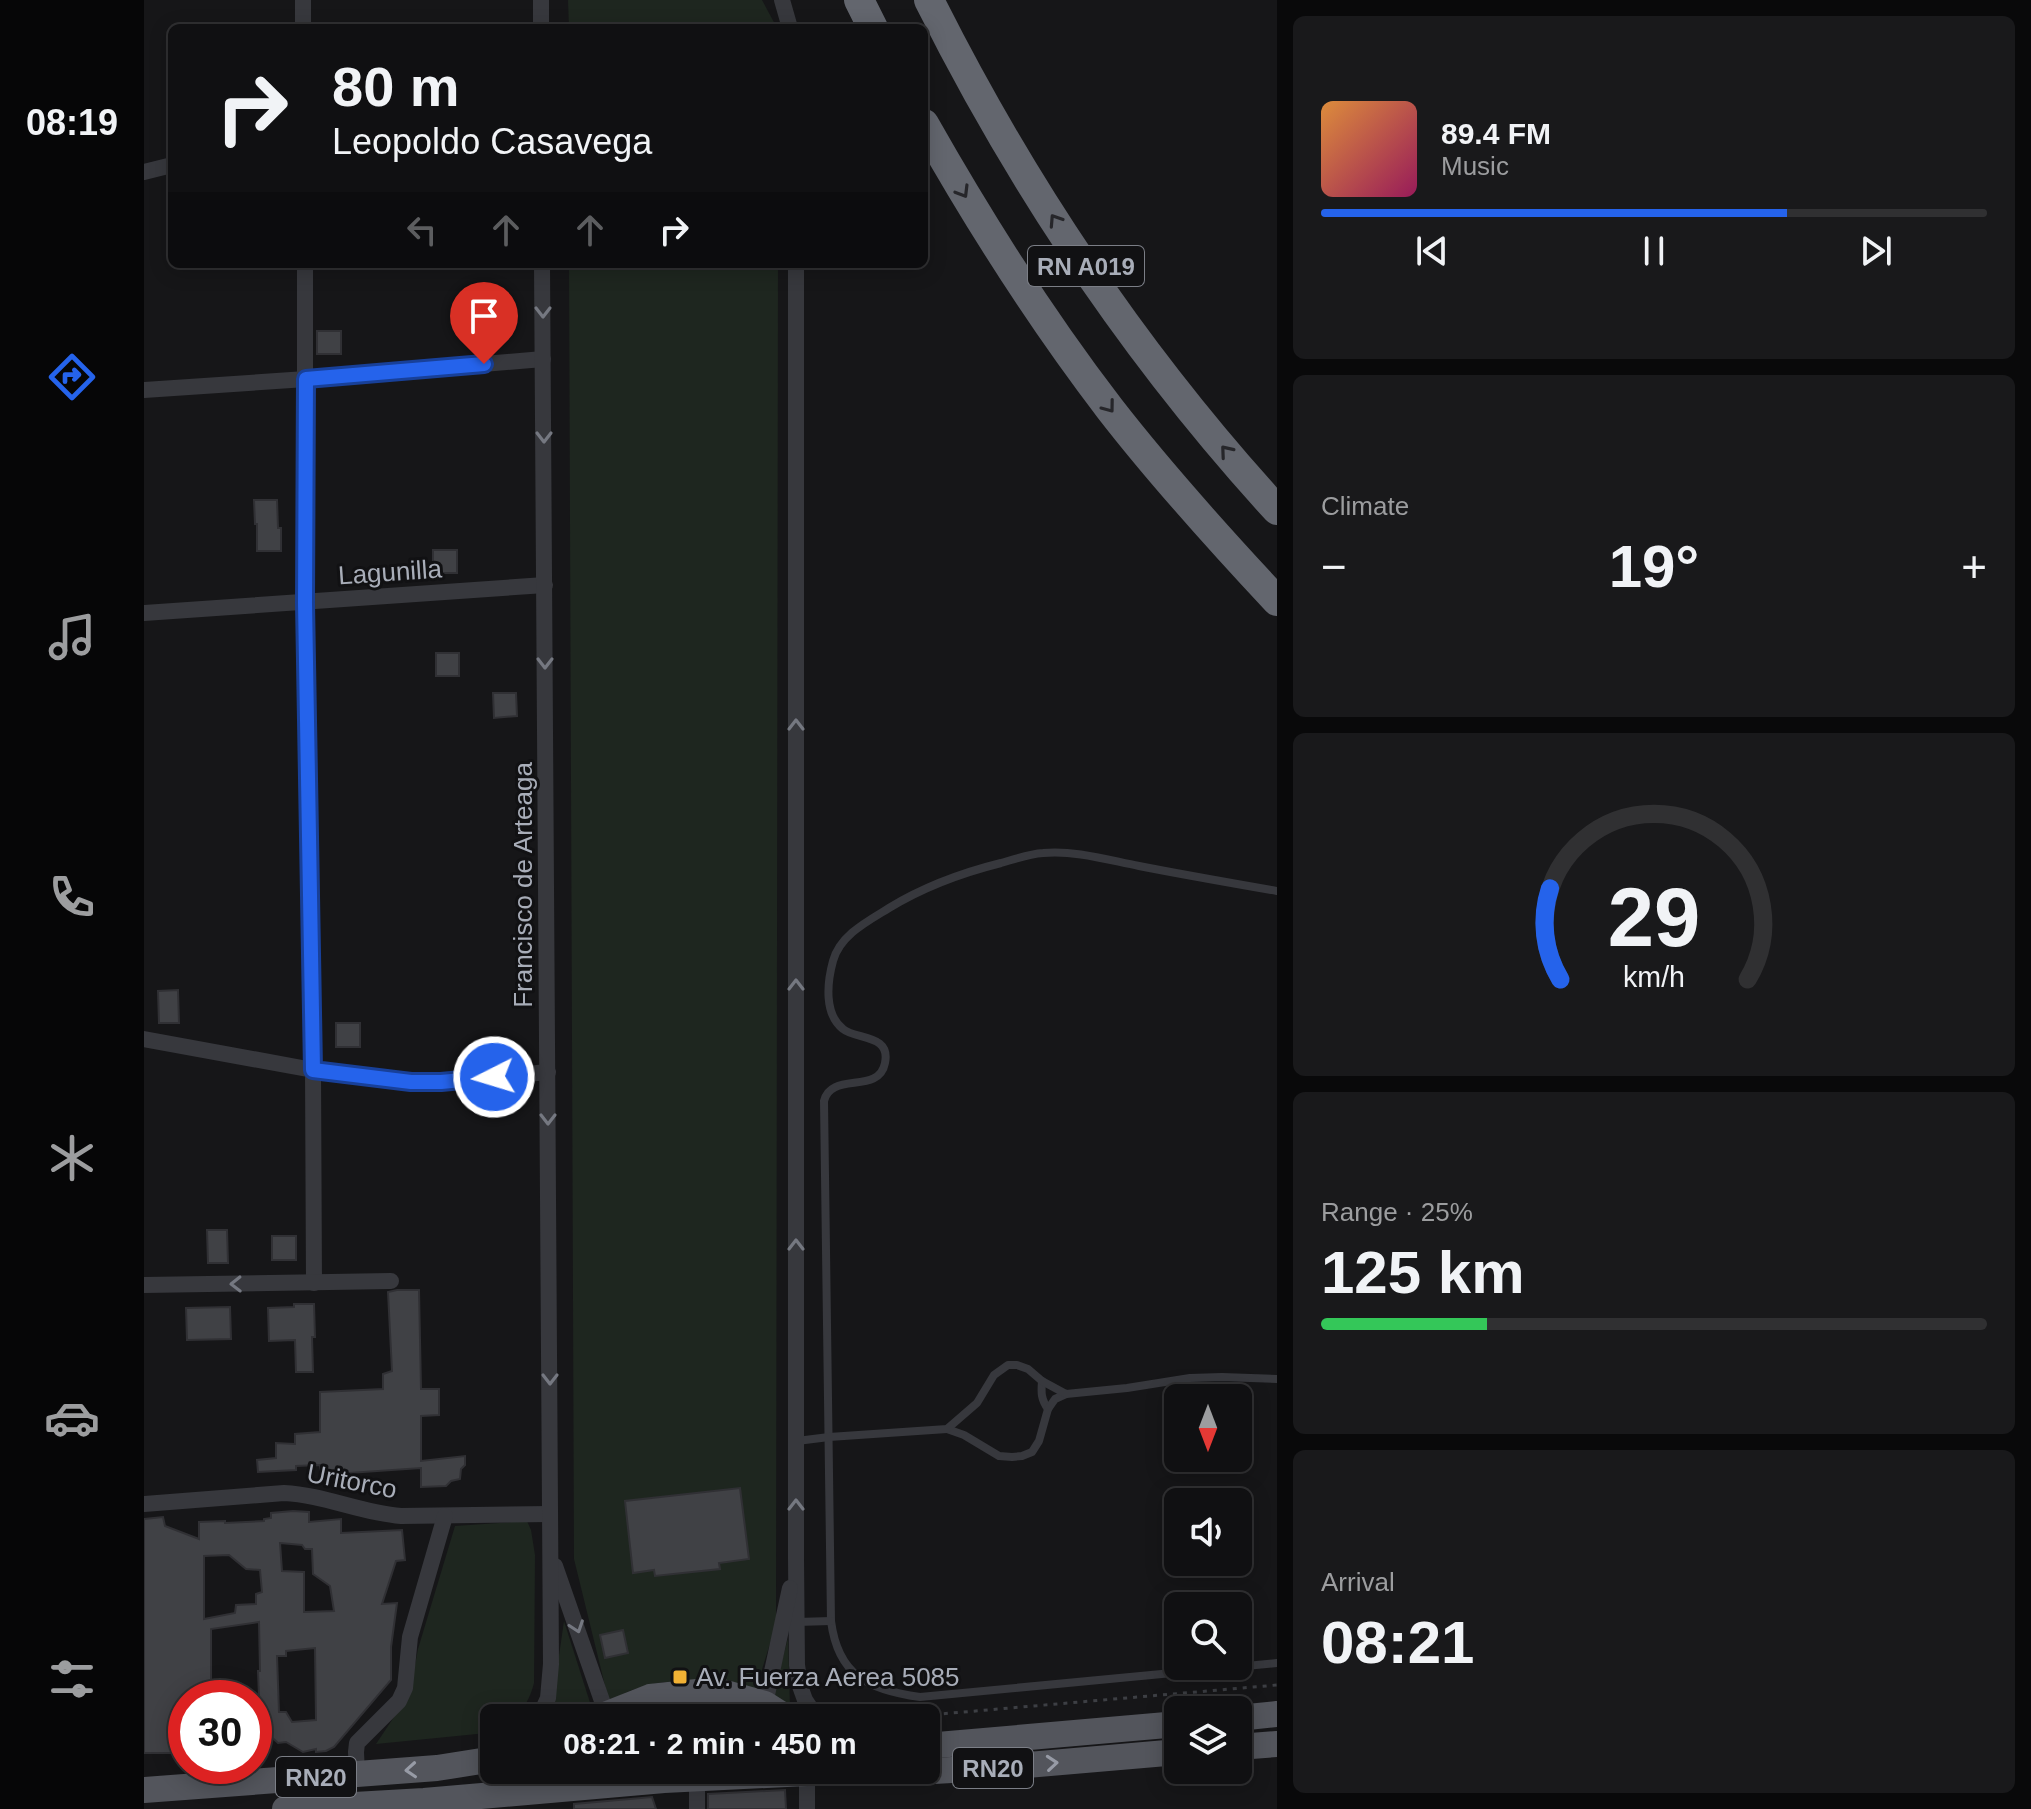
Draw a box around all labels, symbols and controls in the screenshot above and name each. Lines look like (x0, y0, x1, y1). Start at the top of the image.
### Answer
text: 80 m (332, 55, 460, 118)
icon: right (200, 56, 304, 160)
text: 08:19 (26, 102, 118, 143)
text: 89.4 FM (1441, 117, 1551, 150)
text: Leopoldo Casavega (332, 121, 652, 162)
text: Music (1441, 151, 1509, 181)
one-way arrow (953, 183, 969, 198)
icon: left (400, 208, 444, 252)
icon: ahead (484, 208, 528, 252)
icon: ahead (568, 208, 612, 252)
icon: right (652, 208, 696, 252)
one-way arrow (1050, 214, 1065, 228)
icon: previous (1410, 229, 1454, 273)
icon: pause (1632, 229, 1676, 273)
icon: next (1854, 229, 1898, 273)
road number: RN A019 (1028, 246, 1144, 286)
pin (450, 282, 518, 364)
icon: arrive (462, 294, 506, 338)
one-way arrow (534, 306, 552, 319)
icon: directions (44, 349, 100, 405)
one-way arrow (1100, 398, 1114, 413)
one-way arrow (535, 431, 552, 444)
one-way arrow (1221, 446, 1236, 460)
text: Climate (1321, 491, 1409, 521)
text: 19° (1609, 533, 1699, 600)
text: − (1321, 542, 1347, 591)
text: + (1961, 542, 1987, 591)
street label: Lagunilla (337, 553, 444, 591)
icon: music (44, 609, 100, 665)
one-way arrow (536, 657, 554, 670)
one-way arrow (787, 718, 805, 731)
street label: Francisco de Arteaga (508, 762, 538, 1008)
icon: phone (44, 869, 100, 925)
text: 29 (1608, 871, 1700, 964)
text: km/h (1623, 962, 1685, 994)
one-way arrow (787, 978, 805, 991)
position arrow (452, 1035, 536, 1119)
one-way arrow (539, 1113, 557, 1126)
icon: climate (44, 1130, 100, 1186)
text: Range · 25% (1321, 1197, 1473, 1227)
one-way arrow (787, 1238, 805, 1251)
text: 125 km (1321, 1239, 1525, 1306)
one-way arrow (229, 1275, 242, 1293)
one-way arrow (541, 1373, 559, 1386)
north arrow (1164, 1384, 1252, 1472)
map controls (1164, 1384, 1252, 1784)
icon: car (44, 1390, 100, 1446)
street label: Uritorco (304, 1458, 400, 1504)
button: sound (1164, 1488, 1252, 1576)
one-way arrow (787, 1498, 805, 1511)
text: Arrival (1321, 1567, 1395, 1597)
button: search (1164, 1592, 1252, 1680)
text: 08:21 (1321, 1609, 1474, 1676)
one-way arrow (567, 1619, 583, 1633)
icon: filters (44, 1651, 100, 1707)
place label: Av. Fuerza Aerea 5085 (696, 1662, 960, 1692)
marker: Av. Fuerza Aerea 5085 (671, 1668, 689, 1686)
speed limit sign: 30 (168, 1680, 272, 1784)
button: layers (1164, 1696, 1252, 1784)
text: 08:21 · 2 min · 450 m (563, 1727, 857, 1760)
road number: RN20 (953, 1748, 1033, 1788)
one-way arrow (1046, 1755, 1059, 1772)
road number: RN20 (276, 1757, 356, 1797)
one-way arrow (404, 1761, 417, 1778)

